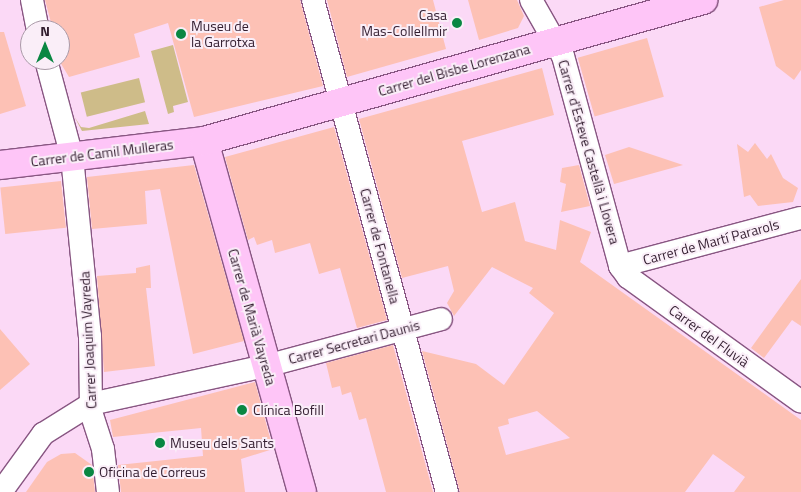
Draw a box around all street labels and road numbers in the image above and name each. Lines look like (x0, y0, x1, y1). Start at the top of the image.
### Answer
street label: Carrer del Bisbe Lorenzana (376, 40, 532, 100)
street label: Carrer d'Esteve Castellà i Llovera (555, 58, 623, 246)
street label: Carrer de Camil Mulleras (30, 136, 174, 170)
street label: Carrer de Fontanella (357, 186, 403, 306)
street label: Carrer de Martí Pararols (641, 216, 781, 268)
street label: Carrer de Marià Vayreda (224, 247, 280, 387)
street label: Carrer Joaquim Vayreda (76, 271, 100, 409)
street label: Carrer del Fluvià (666, 301, 752, 371)
street label: Carrer Secretari Daunis (287, 316, 421, 368)

